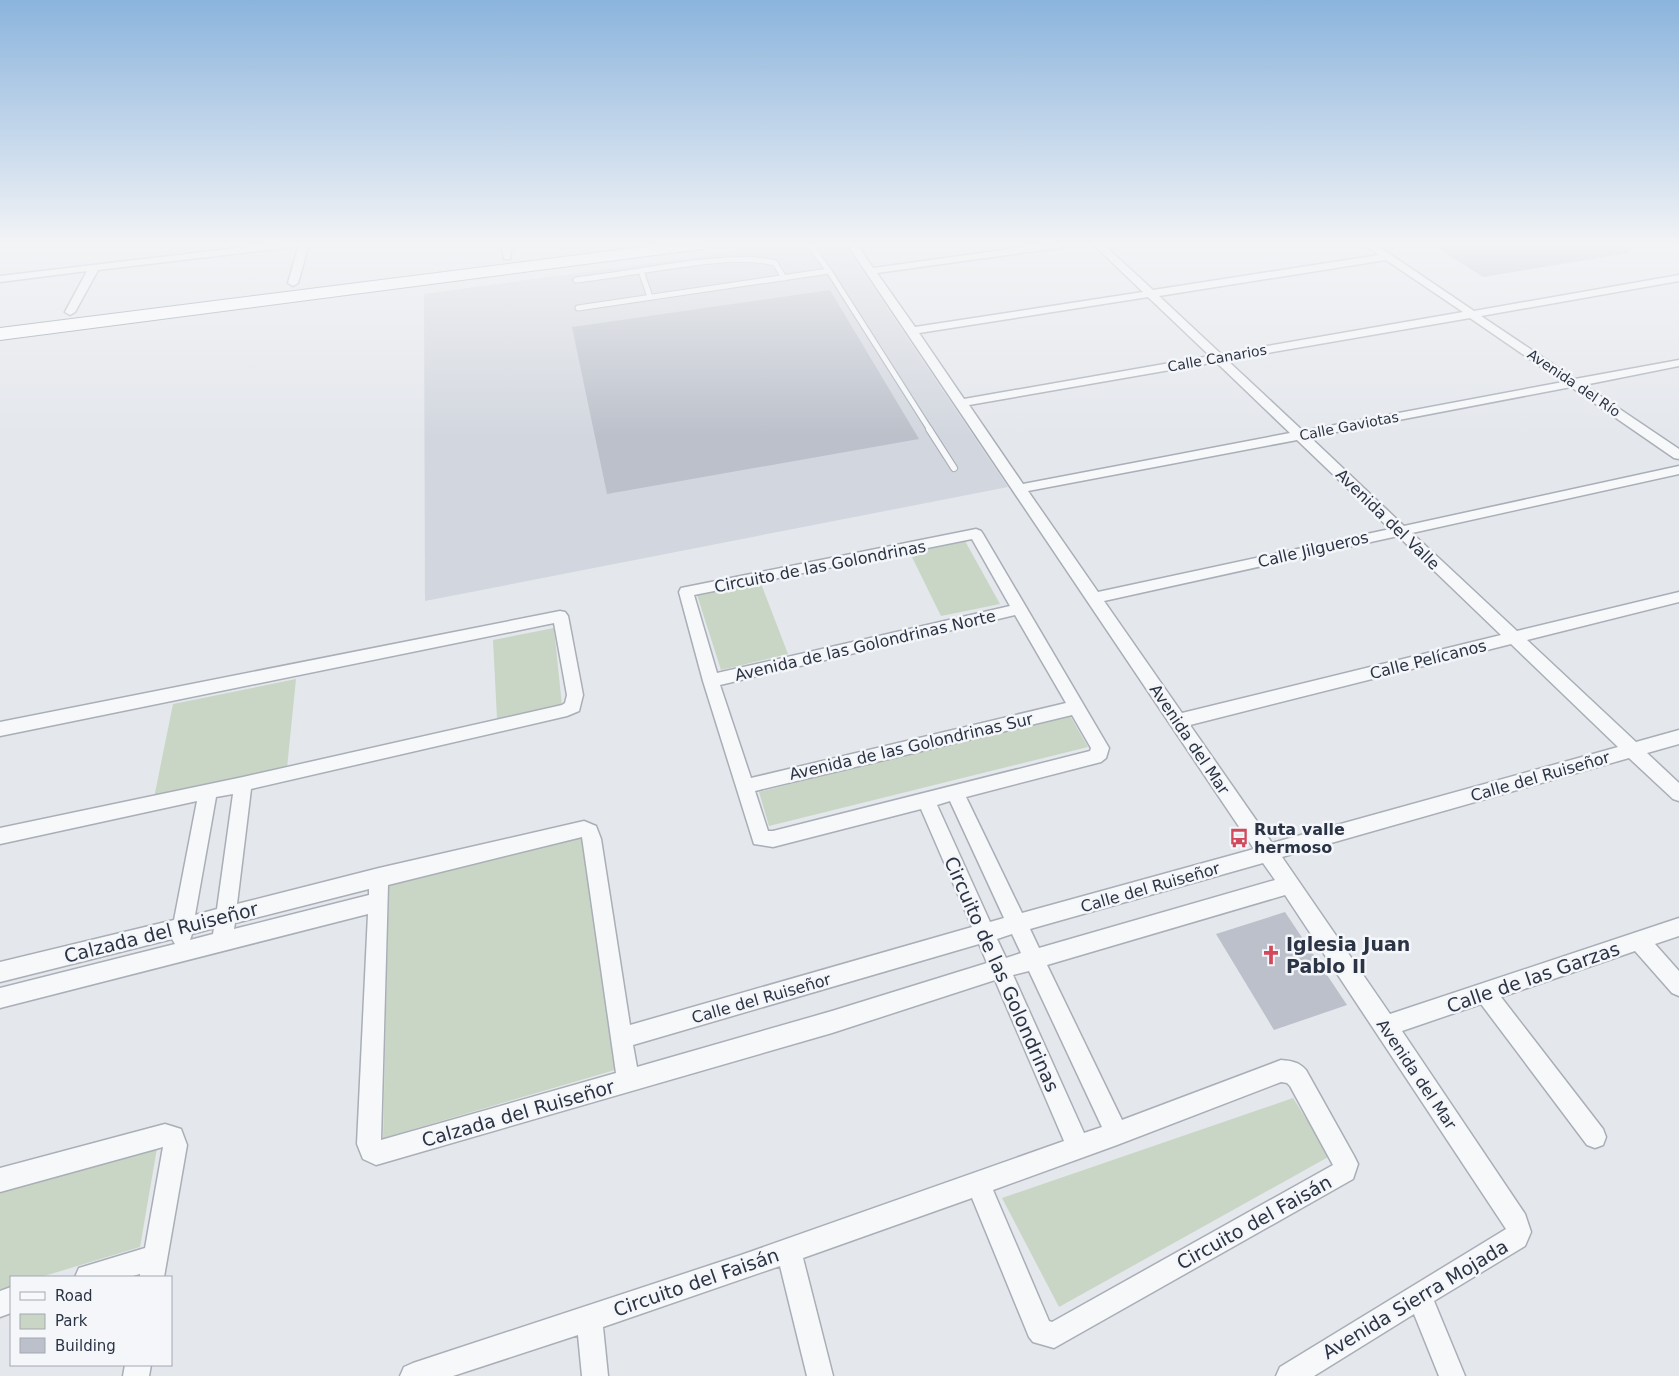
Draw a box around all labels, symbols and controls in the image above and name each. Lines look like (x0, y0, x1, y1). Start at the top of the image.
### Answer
street label: Calle Canarios (1166, 341, 1268, 375)
street label: Avenida del Río (1525, 346, 1623, 420)
street label: Calle Gaviotas (1298, 409, 1400, 443)
street label: Avenida del Valle (1332, 465, 1443, 574)
street label: Calle Jilgueros (1256, 528, 1370, 571)
street label: Circuito de las Golondrinas (713, 537, 928, 596)
street label: Avenida de las Golondrinas Norte (733, 606, 997, 685)
street label: Calle Pelícanos (1368, 636, 1488, 683)
street label: Avenida del Mar (1146, 681, 1234, 798)
street label: Avenida de las Golondrinas Sur (787, 709, 1035, 784)
street label: Calle del Ruiseñor (1468, 747, 1612, 805)
place label: Ruta valle hermoso (1254, 820, 1345, 857)
bus stop icon: Ruta valle hermoso (1228, 827, 1250, 849)
street label: Circuito de las Golondrinas (940, 853, 1064, 1095)
street label: Calle del Ruiseñor (1078, 858, 1222, 916)
street label: Calzada del Ruiseñor (62, 897, 261, 967)
place label: Iglesia Juan Pablo II (1286, 933, 1410, 977)
street label: Calle de las Garzas (1444, 937, 1622, 1017)
church icon: Iglesia Juan Pablo II (1260, 944, 1282, 966)
street label: Calle del Ruiseñor (689, 969, 833, 1027)
street label: Avenida del Mar (1373, 1016, 1461, 1133)
street label: Calzada del Ruiseñor (419, 1075, 617, 1151)
street label: Circuito del Faisán (1173, 1170, 1335, 1274)
street label: Avenida Sierra Mojada (1318, 1235, 1512, 1363)
street label: Circuito del Faisán (610, 1243, 782, 1321)
legend (10, 1276, 172, 1366)
text: Road (55, 1287, 93, 1305)
text: Park (55, 1312, 88, 1330)
text: Building (55, 1337, 116, 1355)

